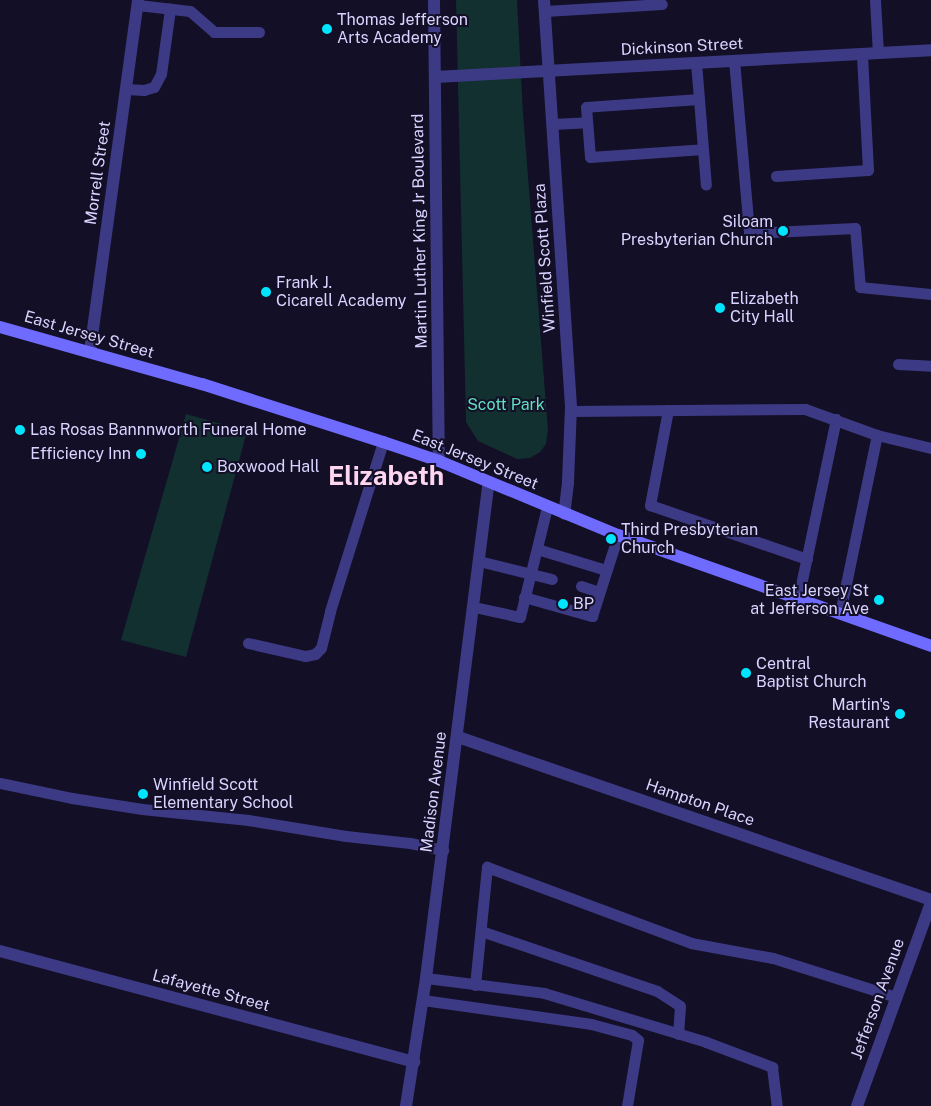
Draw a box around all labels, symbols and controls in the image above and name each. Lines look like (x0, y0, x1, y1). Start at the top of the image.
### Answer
place label: Thomas Jefferson Arts Academy (337, 10, 468, 48)
marker: Thomas Jefferson Arts Academy (321, 23, 333, 35)
street label: Dickinson Street (620, 34, 744, 60)
street label: Martin Luther King Jr Boulevard (408, 113, 432, 349)
street label: Morrell Street (81, 120, 115, 226)
street label: Winfield Scott Plaza (530, 183, 560, 333)
place label: Siloam Presbyterian Church (621, 212, 773, 250)
marker: Siloam Presbyterian Church (777, 225, 789, 237)
place label: Frank J. Cicarell Academy (276, 273, 406, 311)
marker: Frank J. Cicarell Academy (260, 286, 272, 298)
place label: Elizabeth City Hall (730, 289, 799, 327)
marker: Elizabeth City Hall (714, 302, 726, 314)
street label: East Jersey Street (22, 307, 156, 363)
park label: Scott Park (467, 395, 545, 415)
place label: Las Rosas Bannnworth Funeral Home (30, 420, 307, 440)
marker: Las Rosas Bannnworth Funeral Home (14, 424, 26, 436)
street label: East Jersey Street (409, 426, 541, 494)
place label: Efficiency Inn (30, 444, 131, 464)
marker: Efficiency Inn (135, 448, 147, 460)
place label: Boxwood Hall (217, 457, 320, 477)
district label: Elizabeth (328, 460, 444, 492)
marker: Boxwood Hall (201, 461, 213, 473)
place label: Third Presbyterian Church (621, 520, 758, 558)
marker: Third Presbyterian Church (605, 533, 617, 545)
place label: East Jersey St at Jefferson Ave (750, 581, 869, 619)
place label: BP (573, 594, 594, 614)
marker: East Jersey St at Jefferson Ave (873, 594, 885, 606)
marker: BP (557, 598, 569, 610)
place label: Central Baptist Church (756, 654, 867, 692)
marker: Central Baptist Church (740, 667, 752, 679)
place label: Martin's Restaurant (808, 695, 890, 733)
marker: Martin's Restaurant (894, 708, 906, 720)
street label: Madison Avenue (417, 730, 451, 854)
place label: Winfield Scott Elementary School (153, 775, 293, 813)
street label: Hampton Place (643, 775, 757, 831)
marker: Winfield Scott Elementary School (137, 788, 149, 800)
street label: Jefferson Avenue (847, 936, 909, 1062)
street label: Lafayette Street (150, 966, 272, 1016)

